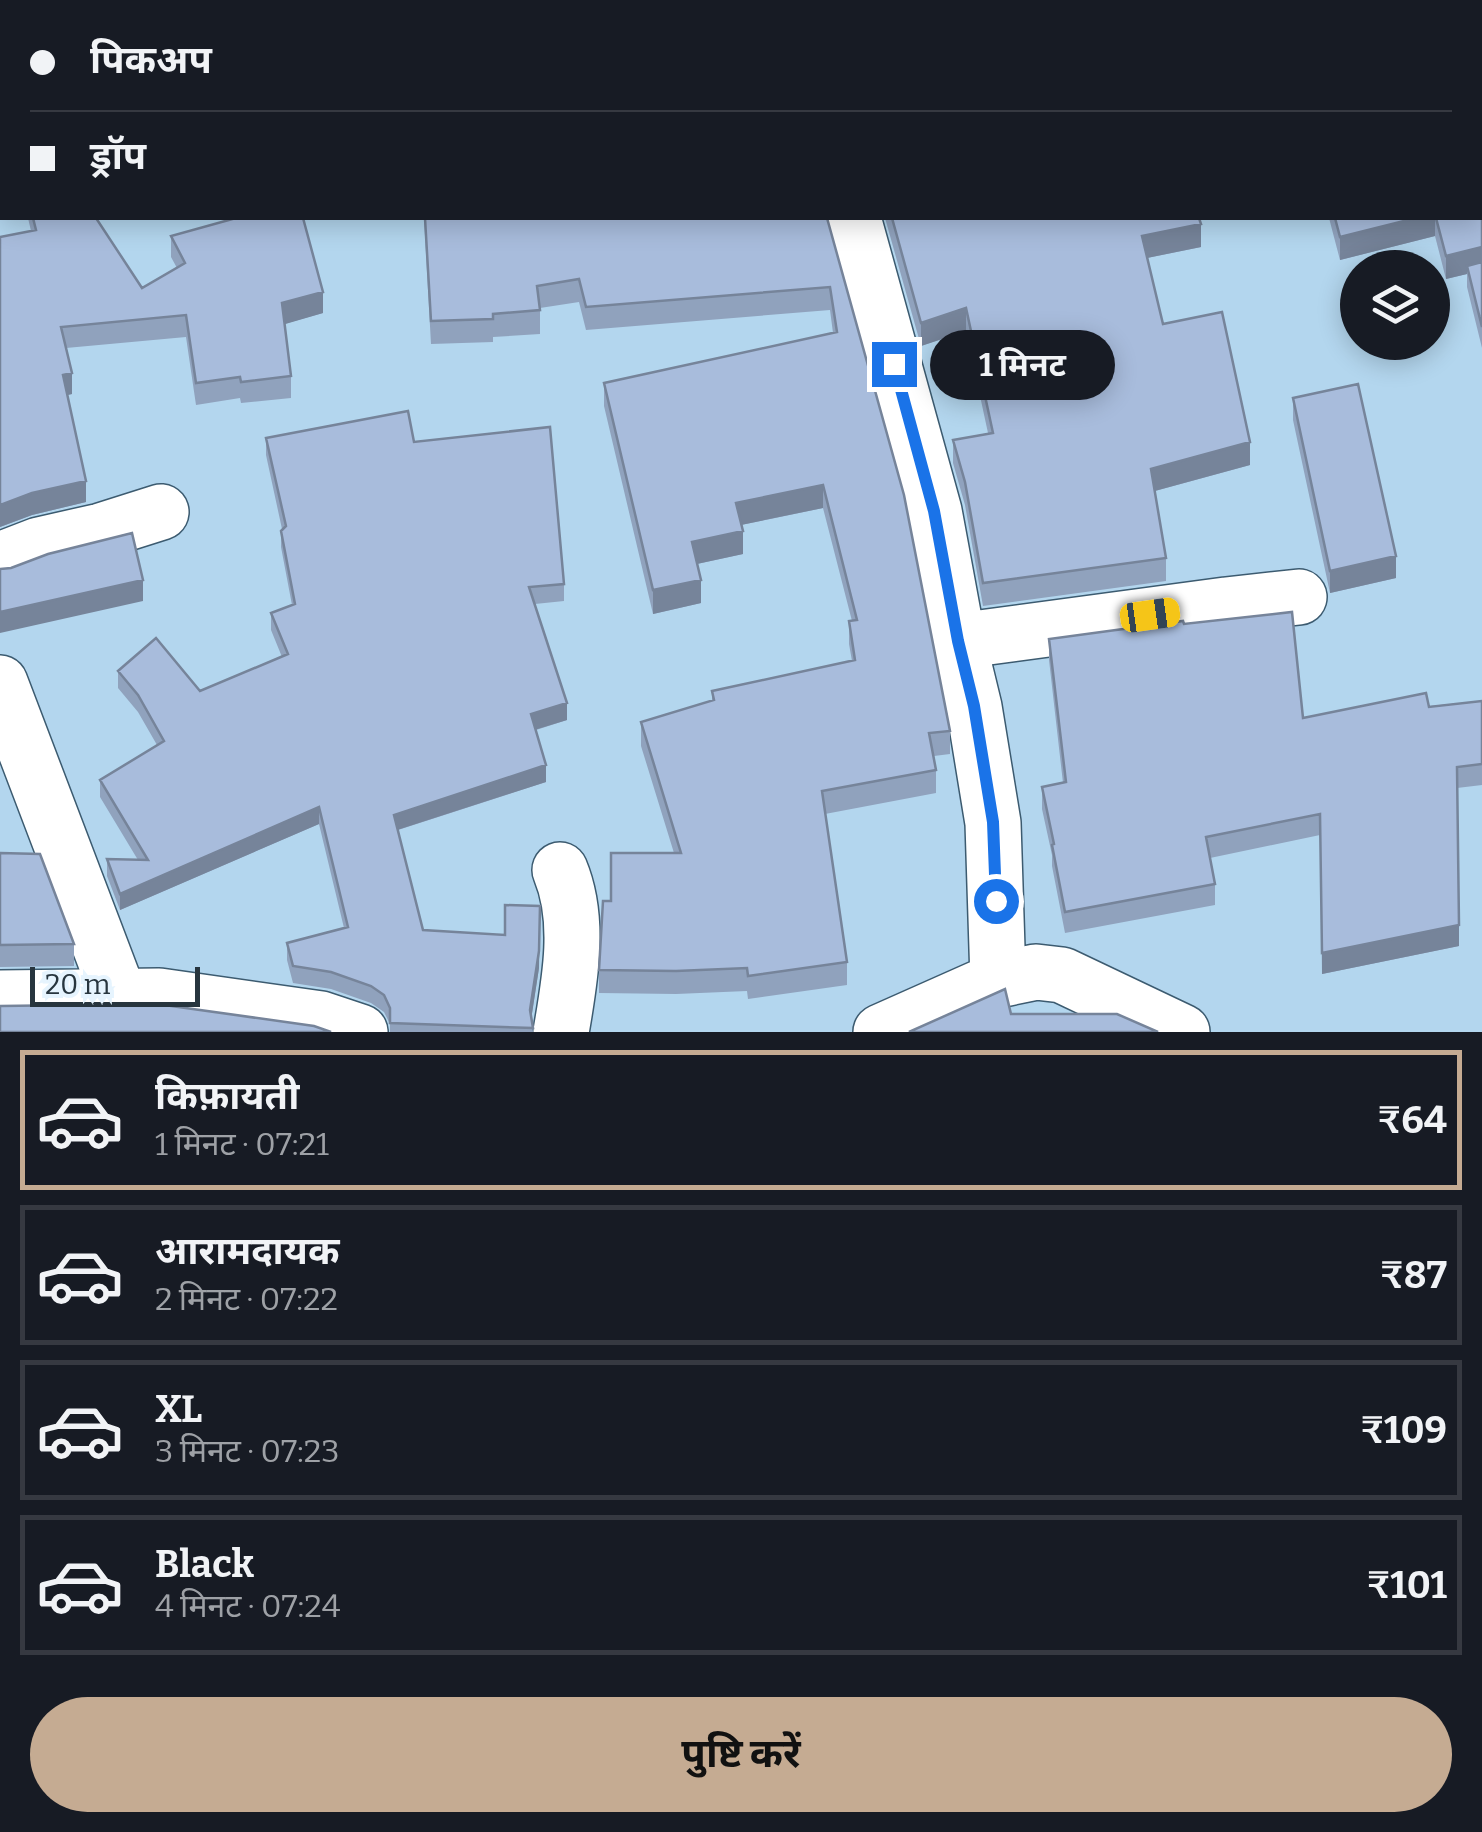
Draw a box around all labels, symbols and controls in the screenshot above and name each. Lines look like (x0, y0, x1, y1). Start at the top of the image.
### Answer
text: पिकअप (90, 37, 212, 83)
text: ड्रॉप (90, 133, 146, 179)
map controls (1340, 250, 1450, 360)
button: layers (1340, 250, 1450, 360)
callout: 1 मिनट (929, 329, 1114, 399)
route end (872, 342, 917, 387)
text: 1 मिनट (979, 346, 1066, 384)
car (1118, 596, 1182, 634)
route start (974, 879, 1019, 924)
scale bar (30, 962, 200, 1006)
text: 20 m (45, 968, 111, 1001)
text: किफ़ायती (155, 1073, 299, 1119)
icon: car (35, 1075, 125, 1165)
text: ₹64 (1377, 1097, 1447, 1143)
text: 1 मिनट · 07:21 (155, 1125, 329, 1163)
text: आरामदायक (155, 1228, 339, 1274)
icon: car (35, 1230, 125, 1320)
text: ₹87 (1380, 1252, 1447, 1298)
text: 2 मिनट · 07:22 (155, 1280, 338, 1318)
icon: car (35, 1385, 125, 1475)
text: XL (155, 1386, 202, 1432)
text: ₹109 (1360, 1407, 1447, 1453)
text: 3 मिनट · 07:23 (155, 1432, 339, 1470)
icon: car (35, 1540, 125, 1630)
text: Black (155, 1541, 254, 1587)
text: ₹101 (1366, 1562, 1447, 1608)
text: 4 मिनट · 07:24 (155, 1587, 340, 1625)
button: पुष्टि करें (30, 1697, 1452, 1812)

